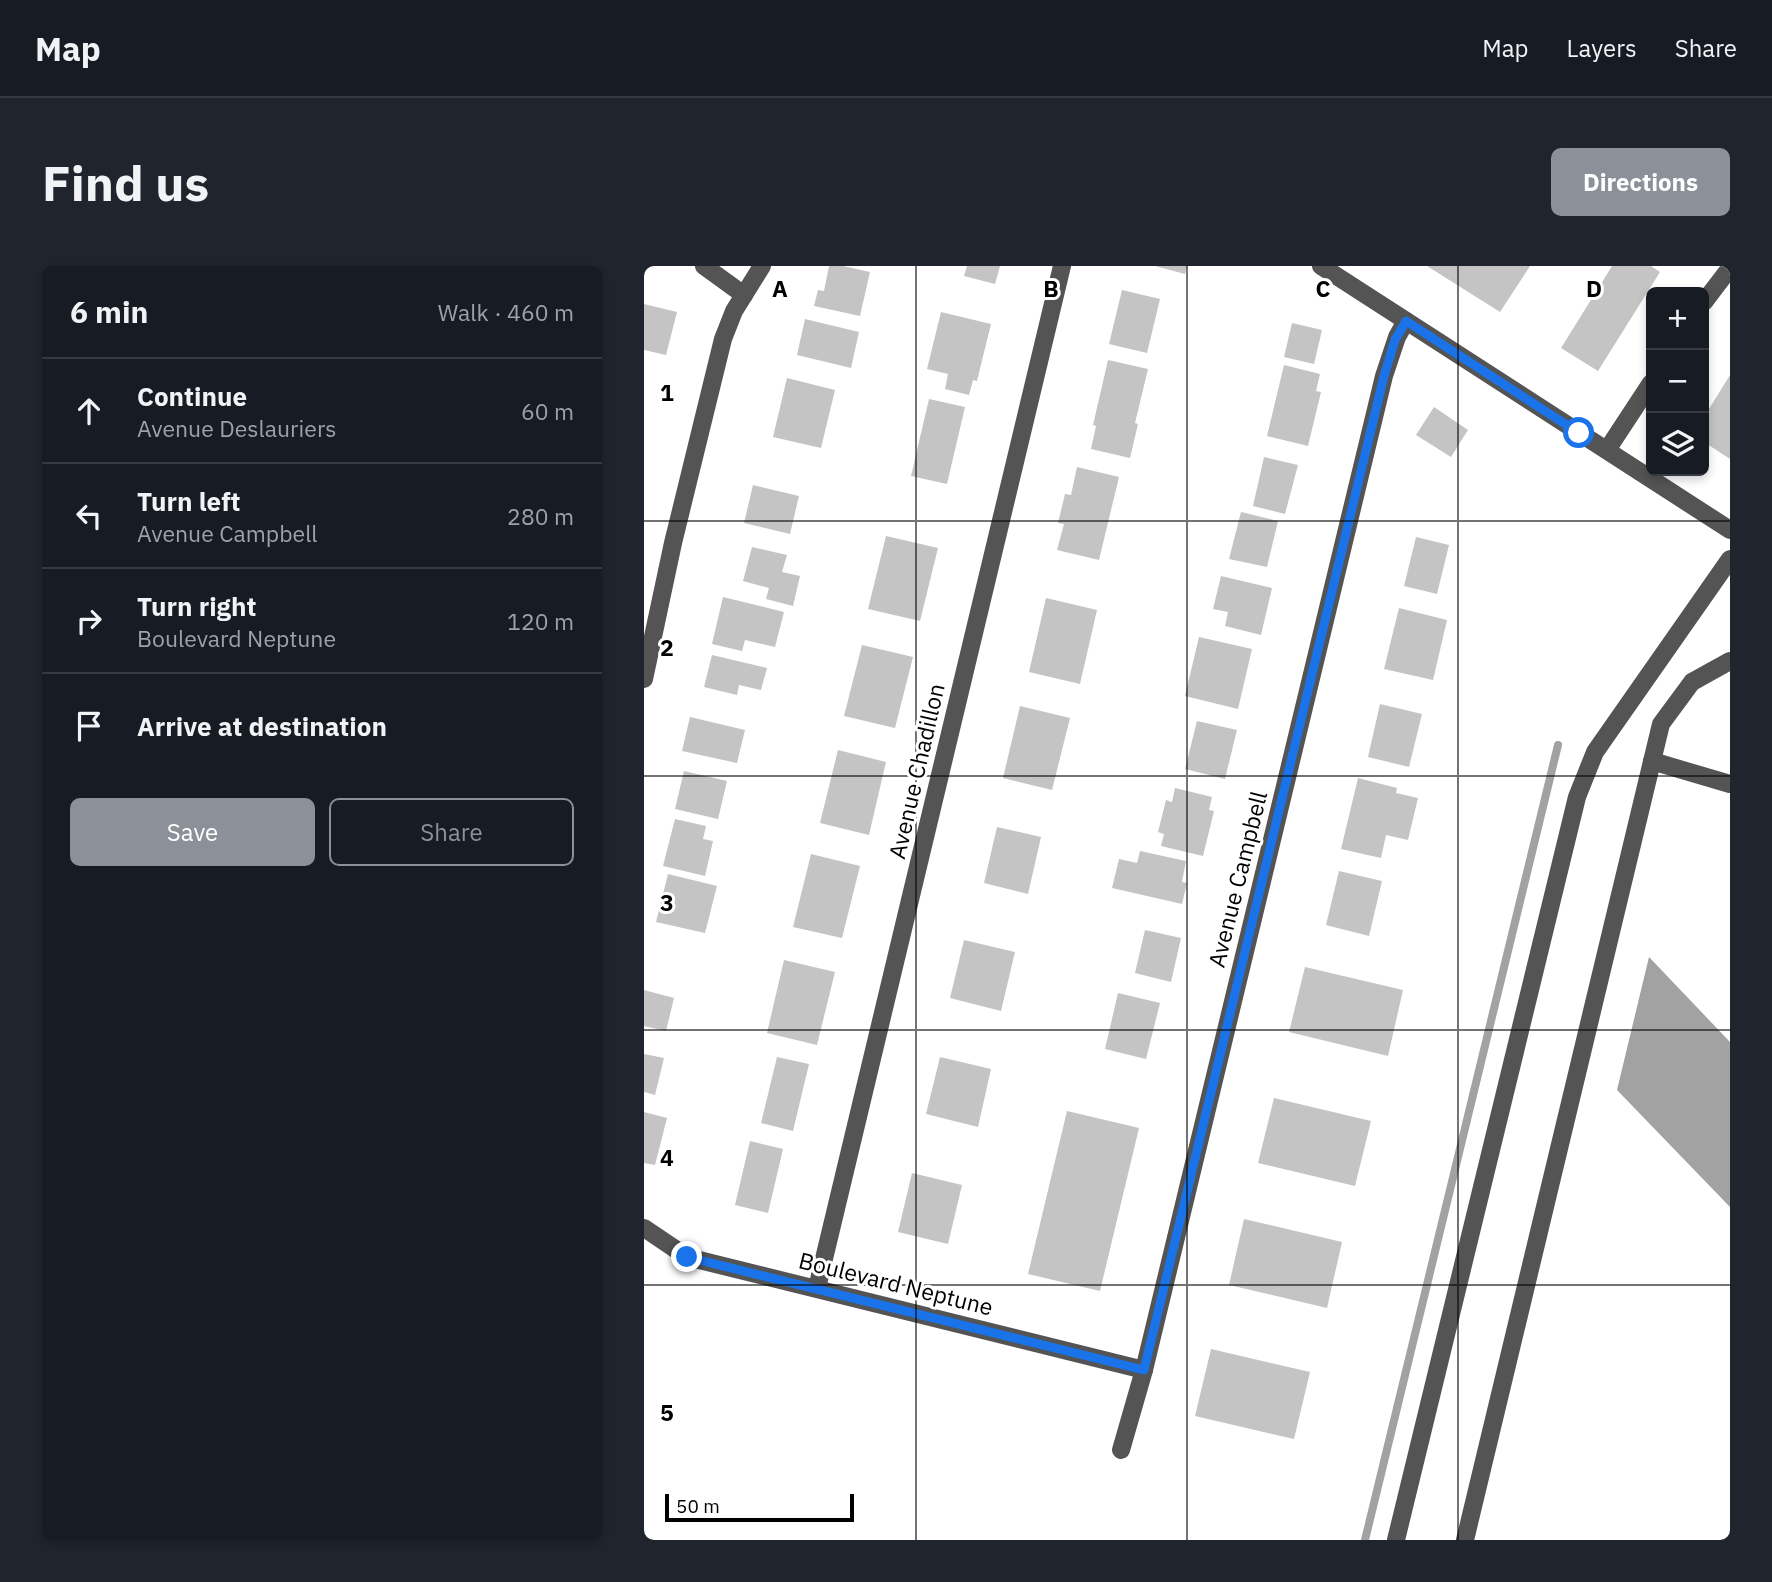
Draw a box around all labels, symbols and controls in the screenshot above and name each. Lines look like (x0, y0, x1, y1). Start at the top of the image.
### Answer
text: Map (35, 27, 101, 70)
text: Map (1482, 32, 1529, 64)
text: Layers (1567, 32, 1637, 64)
text: Share (1675, 32, 1737, 64)
button: Directions (1551, 148, 1730, 216)
text: Find us (42, 151, 209, 214)
text: A (772, 273, 788, 303)
text: B (1043, 273, 1059, 303)
text: C (1316, 273, 1331, 303)
text: D (1586, 273, 1602, 303)
map controls (1646, 287, 1709, 476)
button: + (1646, 287, 1709, 350)
text: 6 min (70, 292, 148, 331)
text: Walk · 460 m (438, 297, 574, 327)
button: − (1646, 350, 1709, 413)
text: 1 (660, 377, 674, 407)
text: Continue (137, 379, 247, 413)
icon: ahead (70, 392, 108, 430)
text: 60 m (521, 396, 574, 426)
text: Avenue Deslauriers (137, 413, 337, 443)
button: layers (1646, 413, 1709, 476)
route start (1563, 417, 1594, 448)
text: Turn left (137, 484, 240, 518)
icon: left (70, 497, 108, 535)
text: 280 m (507, 501, 574, 531)
text: Avenue Campbell (137, 518, 318, 548)
text: Turn right (137, 589, 256, 623)
icon: right (70, 602, 108, 640)
text: 120 m (507, 606, 574, 636)
text: Boulevard Neptune (137, 623, 336, 653)
text: 2 (660, 632, 674, 662)
street label: Avenue Chadillon (881, 680, 951, 862)
icon: arrive (70, 707, 108, 745)
text: Arrive at destination (137, 709, 387, 743)
street label: Avenue Campbell (1201, 788, 1273, 970)
button: Save (70, 798, 315, 866)
button: Share (329, 798, 574, 866)
text: 3 (660, 887, 674, 917)
text: 4 (660, 1142, 674, 1172)
route end (671, 1241, 702, 1272)
street label: Boulevard Neptune (796, 1244, 996, 1322)
text: 5 (660, 1397, 674, 1427)
scale bar (665, 1491, 854, 1523)
text: 50 m (676, 1494, 720, 1518)

